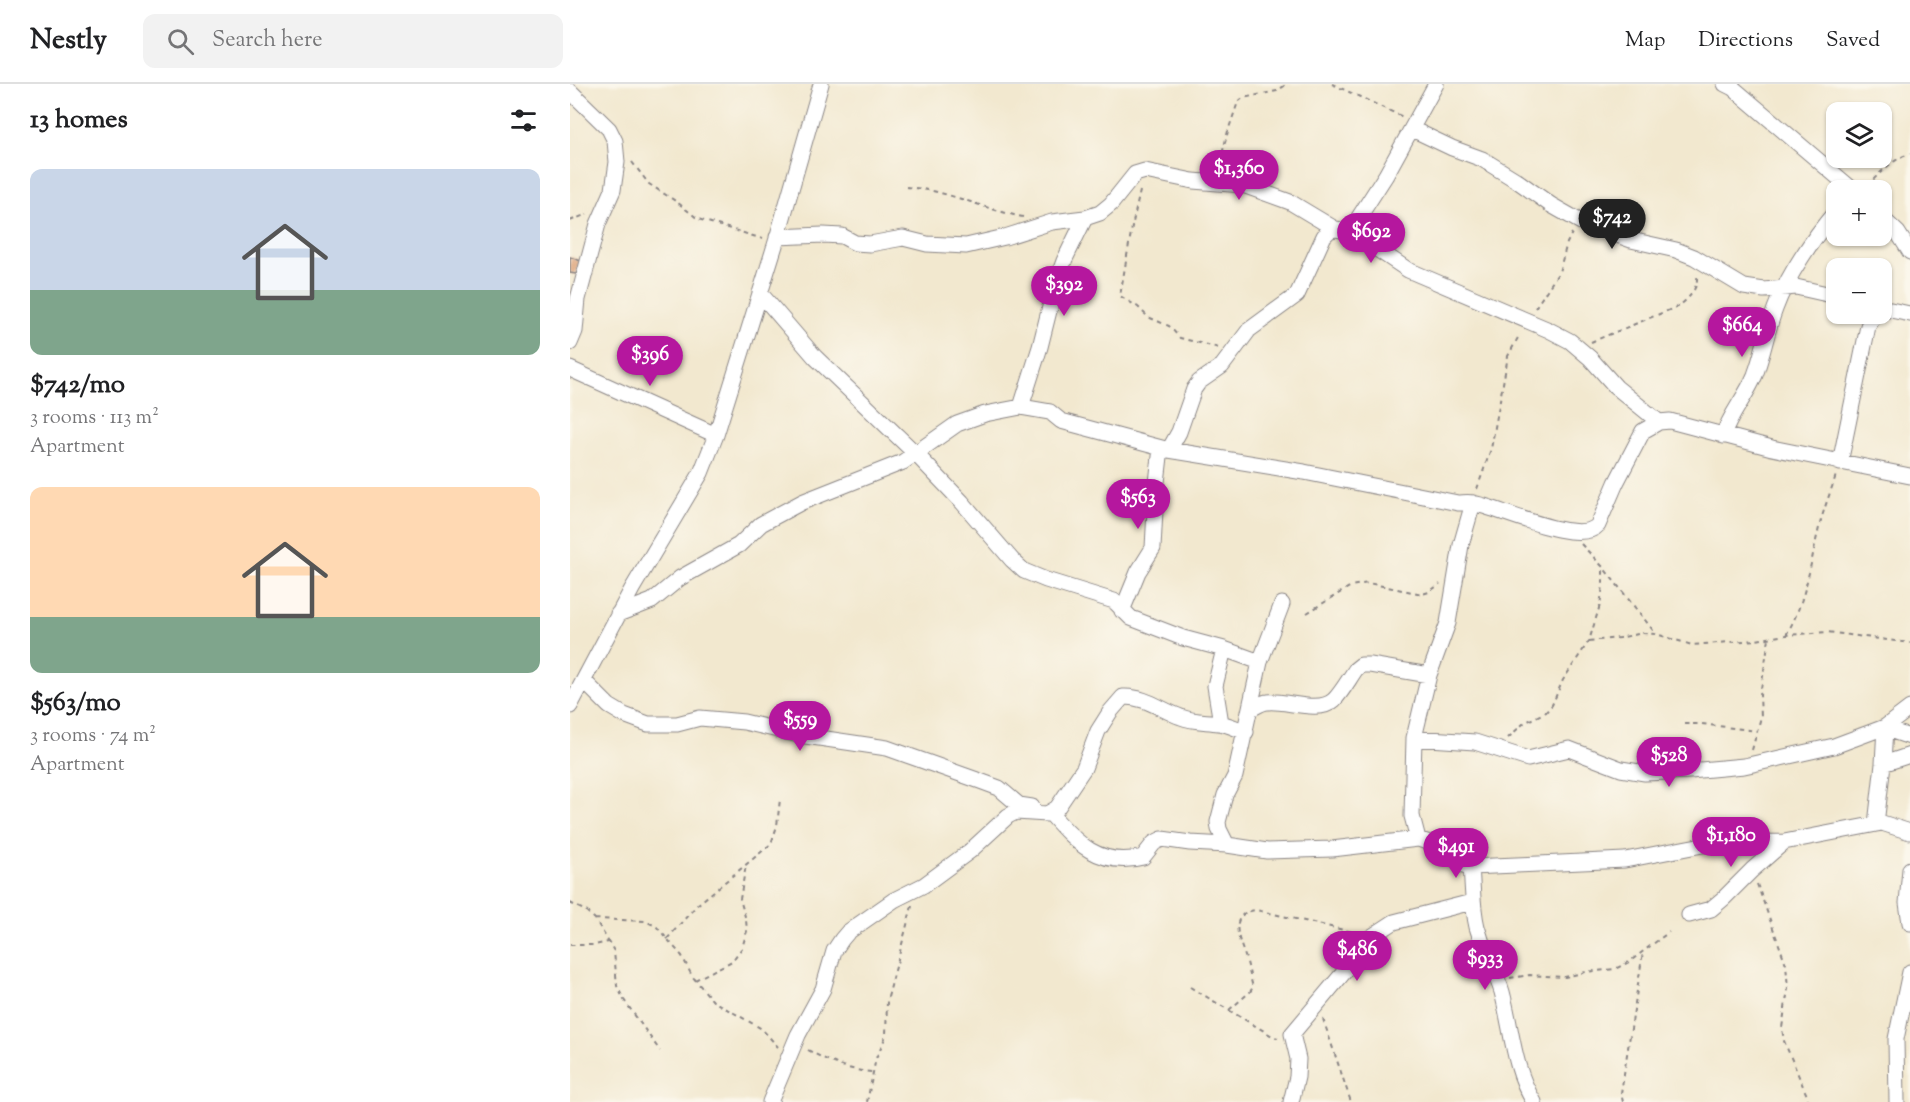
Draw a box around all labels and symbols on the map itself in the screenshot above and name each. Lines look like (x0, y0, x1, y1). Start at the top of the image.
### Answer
pin: $1,360 (1190, 150, 1288, 201)
pin: $742 (1576, 199, 1648, 250)
pin: $692 (1335, 213, 1407, 264)
pin: $392 (1028, 266, 1100, 317)
pin: $664 (1706, 307, 1778, 358)
pin: $396 (614, 336, 686, 387)
pin: $563 (1102, 479, 1174, 530)
pin: $559 (764, 701, 836, 752)
pin: $528 (1633, 737, 1705, 788)
pin: $1,180 (1682, 817, 1780, 868)
pin: $491 (1420, 828, 1492, 879)
pin: $486 (1321, 931, 1393, 982)
pin: $933 (1449, 940, 1521, 991)

